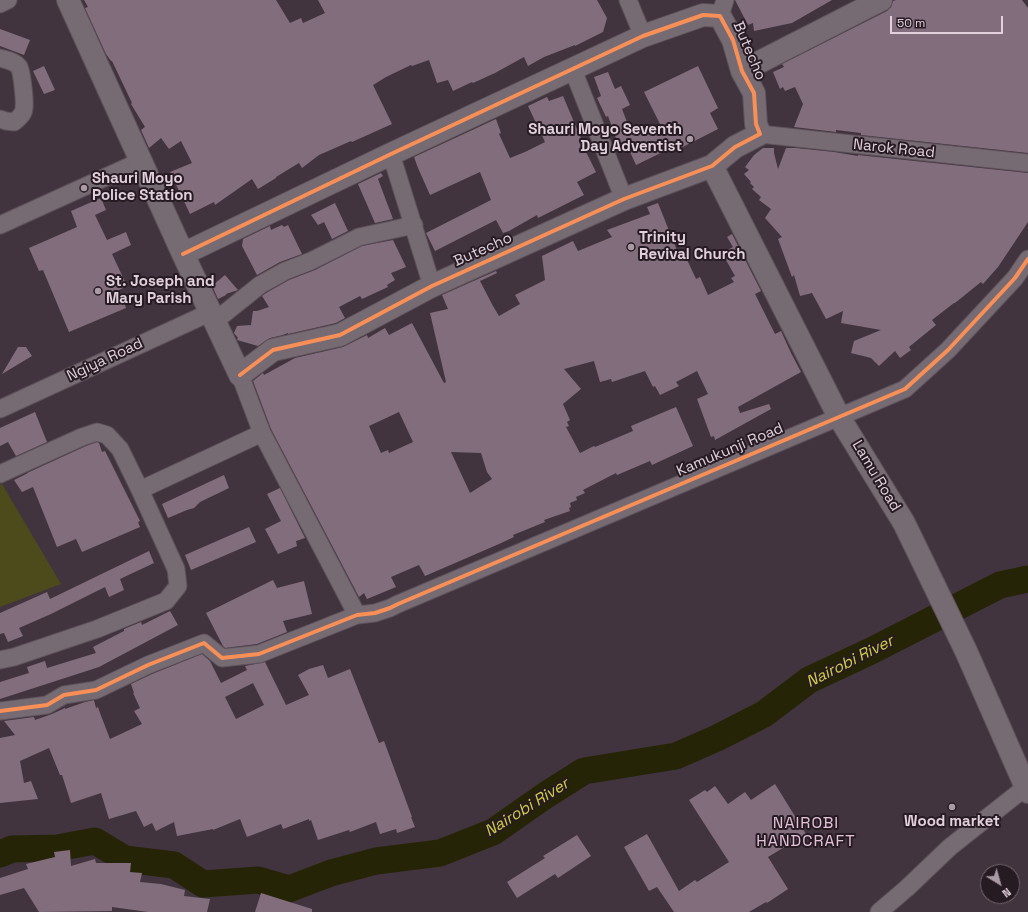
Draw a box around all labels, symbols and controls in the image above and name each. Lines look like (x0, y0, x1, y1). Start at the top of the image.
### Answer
scale bar (892, 8, 1005, 34)
text: 50 m (897, 15, 925, 31)
street label: Butecho (729, 19, 769, 83)
place label: Shauri Moyo Seventh Day Adventist (528, 121, 682, 156)
marker: Shauri Moyo Seventh Day Adventist (685, 134, 695, 144)
street label: Narok Road (852, 136, 936, 162)
place label: Shauri Moyo Police Station (92, 170, 193, 205)
marker: Shauri Moyo Police Station (79, 183, 89, 193)
street label: Butecho (451, 229, 515, 271)
place label: Trinity Revival Church (639, 229, 745, 264)
marker: Trinity Revival Church (626, 242, 636, 252)
place label: St. Joseph and Mary Parish (106, 273, 215, 308)
marker: St. Joseph and Mary Parish (93, 286, 103, 296)
street label: Ngiya Road (64, 335, 146, 385)
street label: Kamukunji Road (674, 419, 786, 481)
street label: Lamu Road (848, 437, 904, 515)
water label: Nairobi River (803, 632, 897, 692)
water label: Nairobi River (481, 775, 573, 841)
marker: Wood market (947, 802, 957, 812)
place label: Wood market (904, 813, 1000, 831)
district label: NAIROBI HANDCRAFT (756, 814, 856, 852)
north arrow (980, 864, 1020, 904)
text: N (999, 885, 1014, 901)

